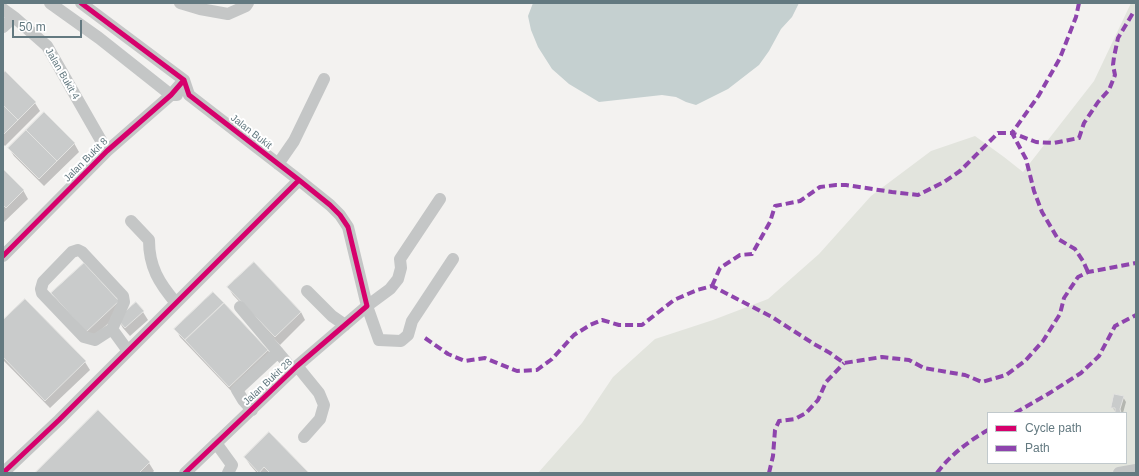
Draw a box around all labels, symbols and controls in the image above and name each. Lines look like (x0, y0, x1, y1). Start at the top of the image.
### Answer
scale bar (14, 12, 84, 38)
text: 50 m (19, 20, 46, 34)
street label: Jalan Bukit 4 (42, 46, 82, 102)
street label: Jalan Bukit (228, 112, 274, 152)
street label: Jalan Bukit 8 (62, 136, 110, 184)
street label: Jalan Bukit 28 (241, 356, 295, 408)
legend (987, 412, 1127, 464)
text: Cycle path (1025, 421, 1082, 435)
text: Path (1025, 441, 1050, 455)

